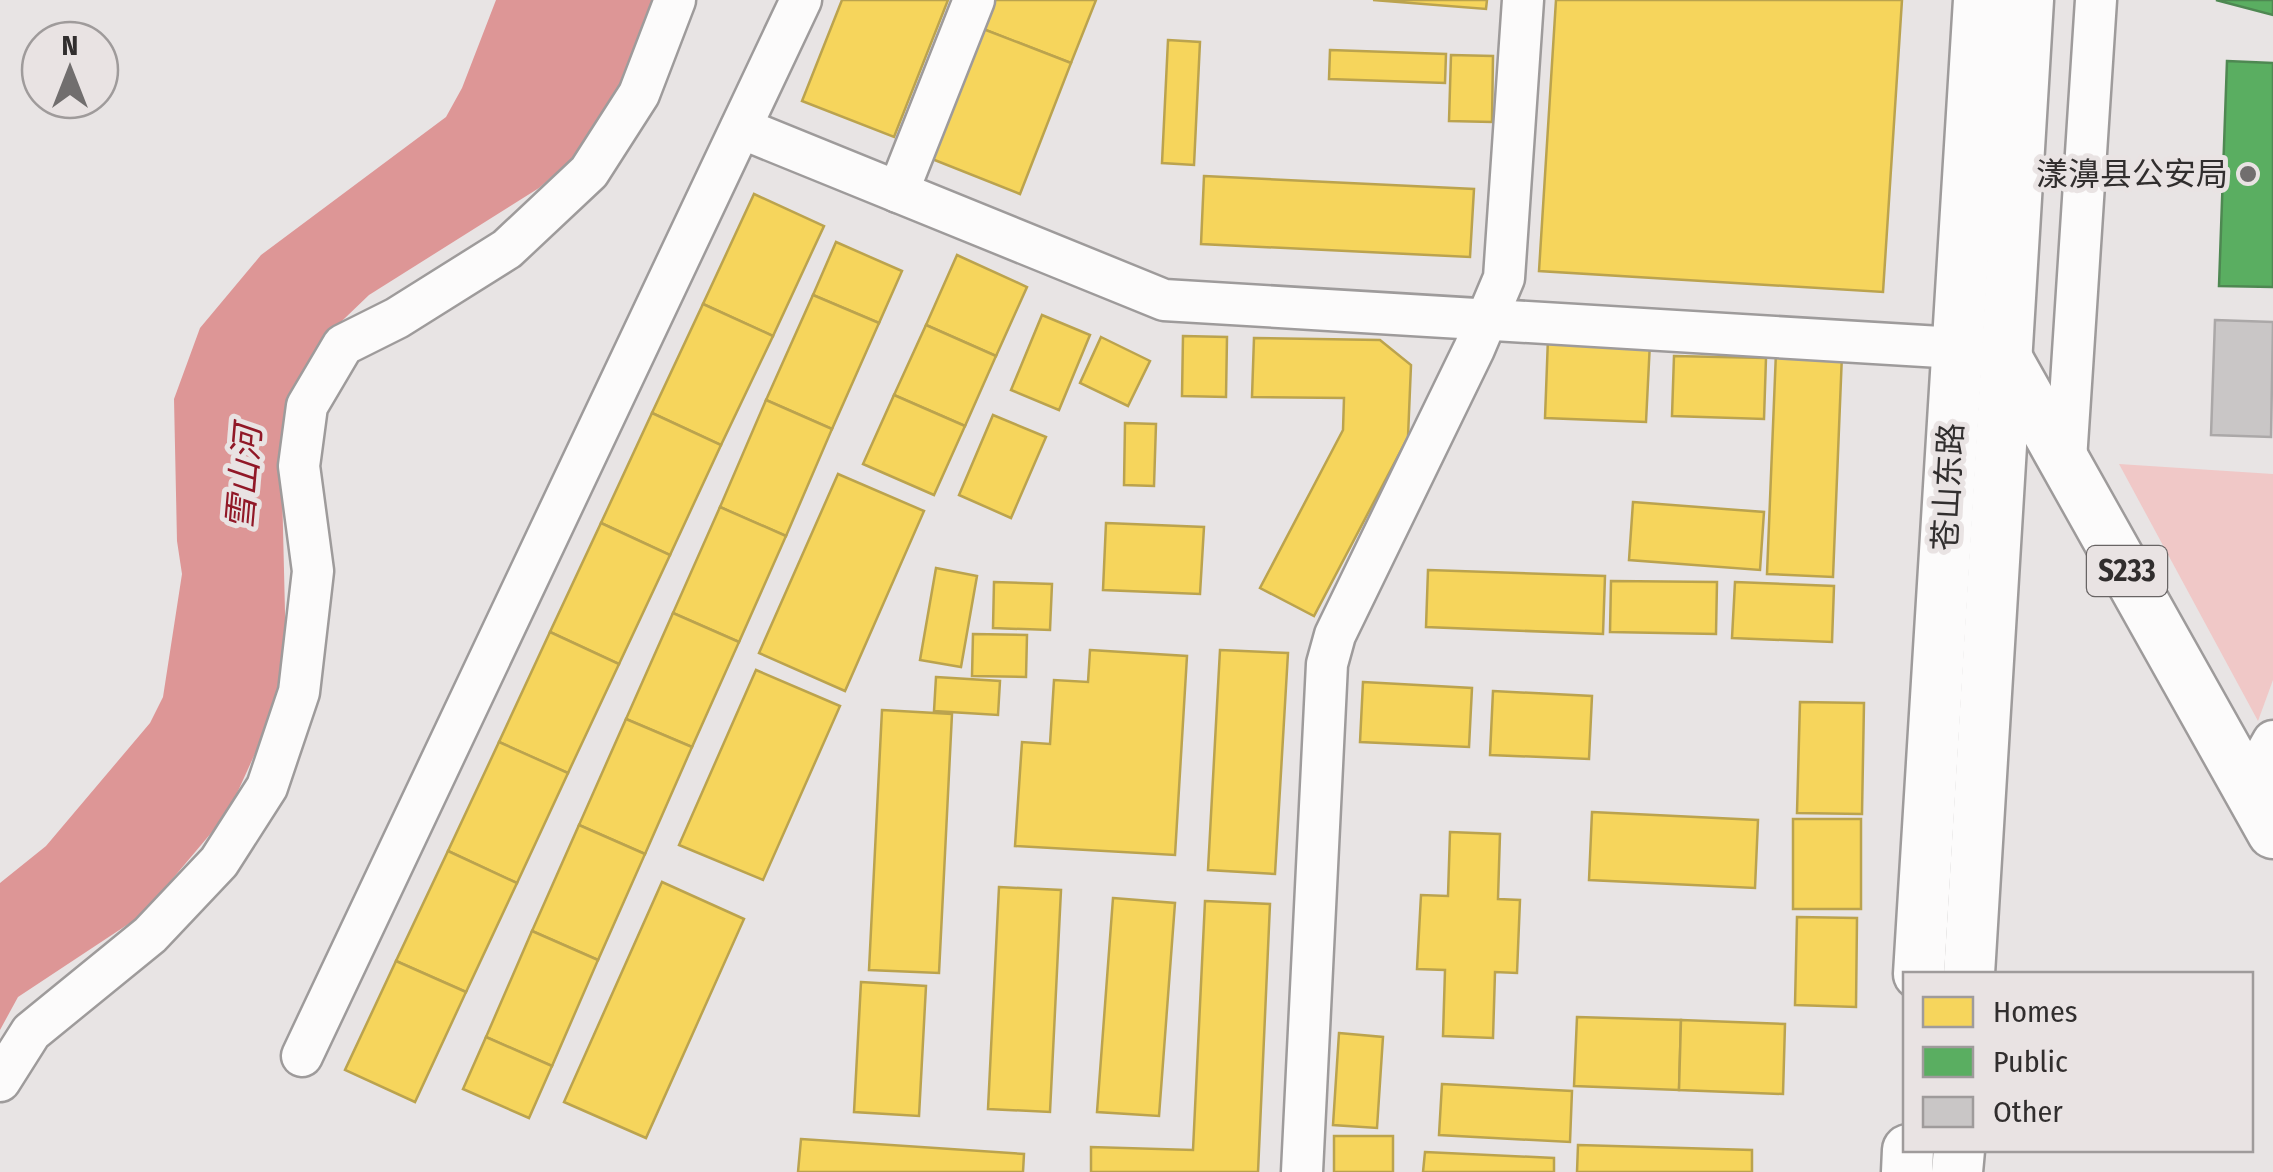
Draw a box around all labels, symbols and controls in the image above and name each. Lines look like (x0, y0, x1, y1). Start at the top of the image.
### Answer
north arrow (20, 20, 120, 120)
text: N (62, 29, 78, 62)
place label: 漾濞县公安局 (2036, 155, 2228, 193)
marker: 漾濞县公安局 (2237, 163, 2259, 185)
water label: 雪山河 (219, 418, 270, 532)
street label: 苍山东路 (1926, 422, 1970, 552)
road number: S233 (2087, 546, 2167, 596)
legend (1903, 972, 2253, 1152)
text: Homes (1993, 994, 2078, 1030)
text: Public (1993, 1044, 2068, 1080)
text: Other (1993, 1094, 2063, 1130)

